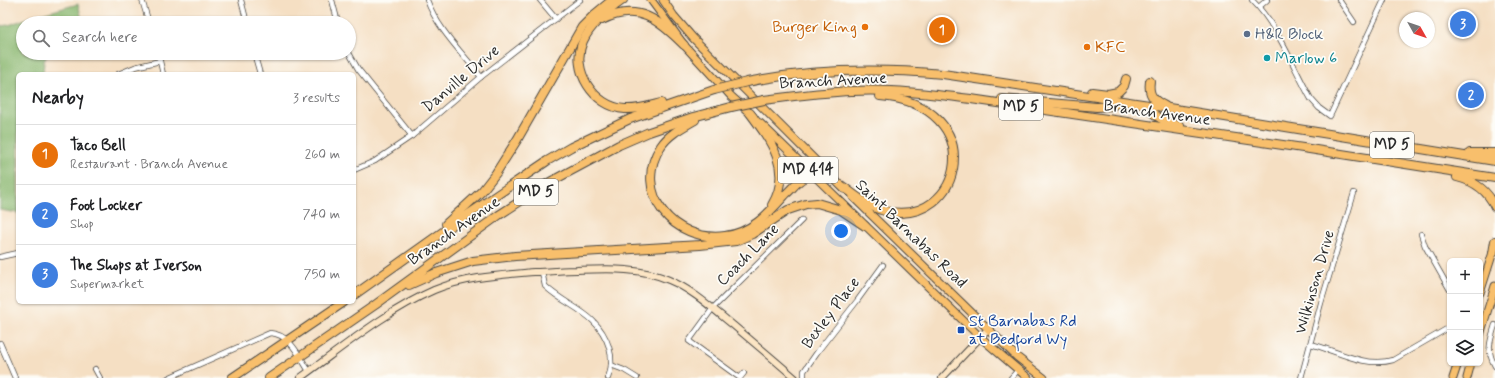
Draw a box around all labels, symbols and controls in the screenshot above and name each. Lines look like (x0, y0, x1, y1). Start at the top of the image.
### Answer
pin: 3 (1450, 9, 1476, 39)
north arrow (1399, 12, 1435, 48)
pin: 1 (929, 15, 955, 45)
search box (16, 16, 356, 60)
place label: Burger King (772, 17, 857, 39)
marker: Burger King (860, 22, 870, 32)
place label: H&R Block (1255, 24, 1323, 45)
icon: search (30, 27, 52, 49)
text: Search here (62, 28, 138, 48)
marker: H&R Block (1242, 29, 1252, 39)
place label: KFC (1095, 37, 1125, 58)
street label: Danville Drive (418, 40, 504, 118)
marker: KFC (1082, 42, 1092, 52)
place label: Marlow 6 (1275, 48, 1337, 69)
marker: Marlow 6 (1262, 53, 1272, 63)
street label: Branch Avenue (779, 68, 887, 94)
pin: 2 (1458, 80, 1484, 110)
text: Nearby (32, 87, 84, 109)
text: 3 results (293, 90, 340, 107)
road number: MD 5 (999, 94, 1043, 120)
street label: Branch Avenue (1102, 95, 1212, 131)
road number: MD 5 (1370, 132, 1414, 158)
text: Taco Bell (70, 136, 126, 156)
text: 1 (42, 146, 48, 163)
text: 260 m (305, 146, 340, 163)
text: Restaurant · Branch Avenue (70, 156, 228, 173)
road number: MD 414 (778, 157, 838, 183)
street label: Saint Barnabas Road (851, 175, 971, 293)
road number: MD 5 (514, 179, 558, 205)
street label: Branch Avenue (404, 191, 504, 270)
text: Foot Locker (70, 196, 142, 216)
text: 2 (42, 206, 48, 223)
text: 740 m (303, 206, 340, 223)
text: Shop (70, 216, 94, 233)
street label: Coach Lane (712, 219, 784, 291)
your location (831, 221, 851, 241)
street label: Wilkinson Drive (1290, 228, 1340, 336)
text: The Shops at Iverson (70, 256, 202, 276)
map controls (1447, 258, 1483, 366)
button: + (1447, 258, 1483, 294)
text: 3 (42, 266, 48, 283)
text: 750 m (304, 266, 340, 283)
street label: Bexley Place (797, 273, 865, 353)
text: Supermarket (70, 276, 144, 293)
button: − (1447, 294, 1483, 330)
place label: St Barnabas Rd at Bedford Wy (969, 311, 1077, 352)
marker: St Barnabas Rd at Bedford Wy (956, 325, 966, 335)
button: layers (1447, 330, 1483, 366)

